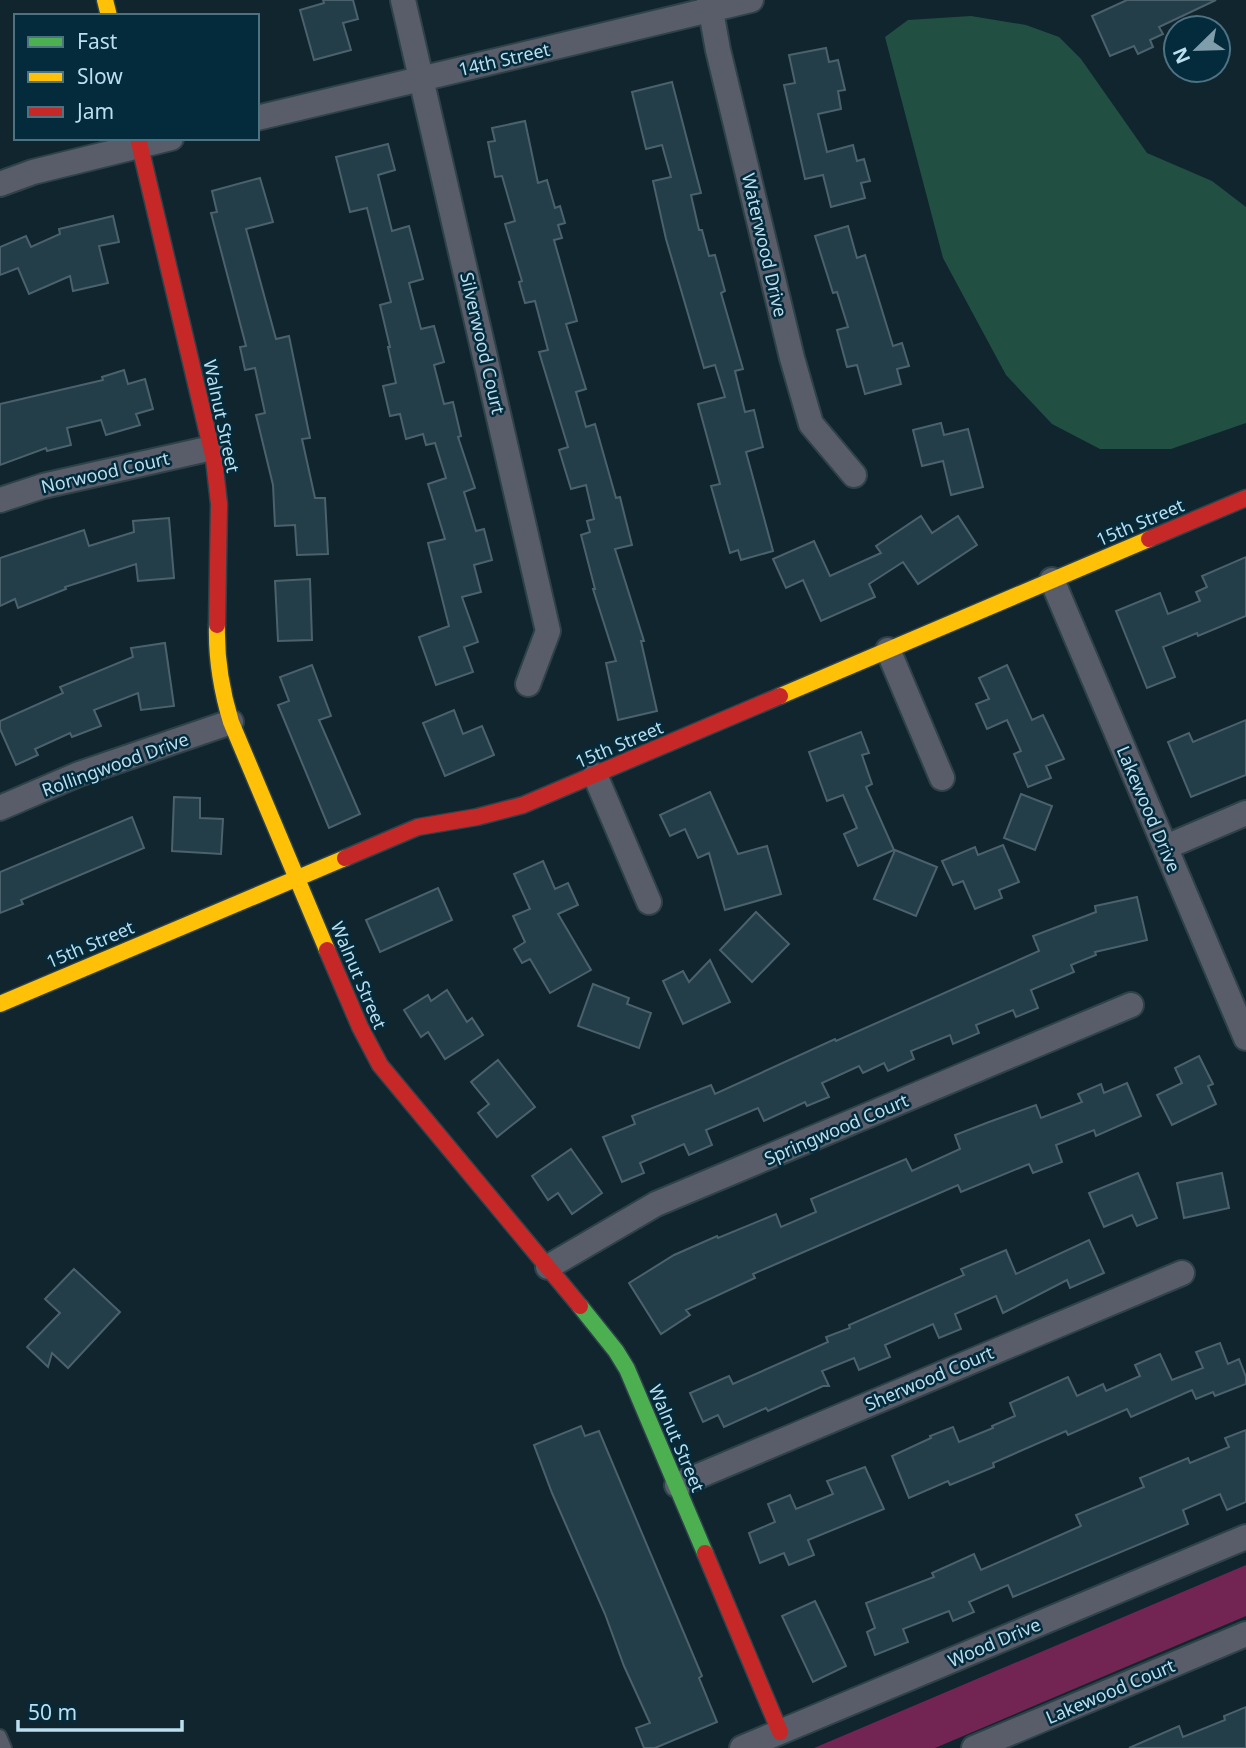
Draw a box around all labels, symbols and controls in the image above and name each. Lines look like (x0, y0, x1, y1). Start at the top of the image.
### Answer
legend (14, 14, 259, 140)
north arrow (1162, 14, 1232, 84)
text: Fast (77, 27, 118, 55)
street label: 14th Street (456, 37, 553, 81)
text: N (1166, 43, 1196, 68)
text: Slow (77, 62, 123, 90)
text: Jam (75, 97, 114, 125)
street label: Waterwood Drive (737, 171, 793, 319)
street label: Silverwood Court (455, 270, 511, 417)
street label: Walnut Street (198, 357, 246, 475)
street label: Norwood Court (38, 445, 172, 498)
street label: 15th Street (1092, 493, 1188, 551)
street label: 15th Street (571, 715, 667, 773)
street label: Rollingwood Drive (38, 726, 192, 802)
street label: Lakewood Drive (1112, 742, 1186, 876)
street label: 15th Street (42, 915, 138, 973)
street label: Walnut Street (326, 917, 393, 1033)
street label: Springwood Court (760, 1088, 912, 1170)
street label: Sherwood Court (861, 1340, 997, 1416)
street label: Walnut Street (644, 1380, 711, 1496)
street label: Wood Drive (944, 1612, 1044, 1672)
street label: Lakewood Court (1042, 1653, 1179, 1729)
scale bar (18, 1688, 182, 1732)
text: 50 m (28, 1698, 77, 1726)

